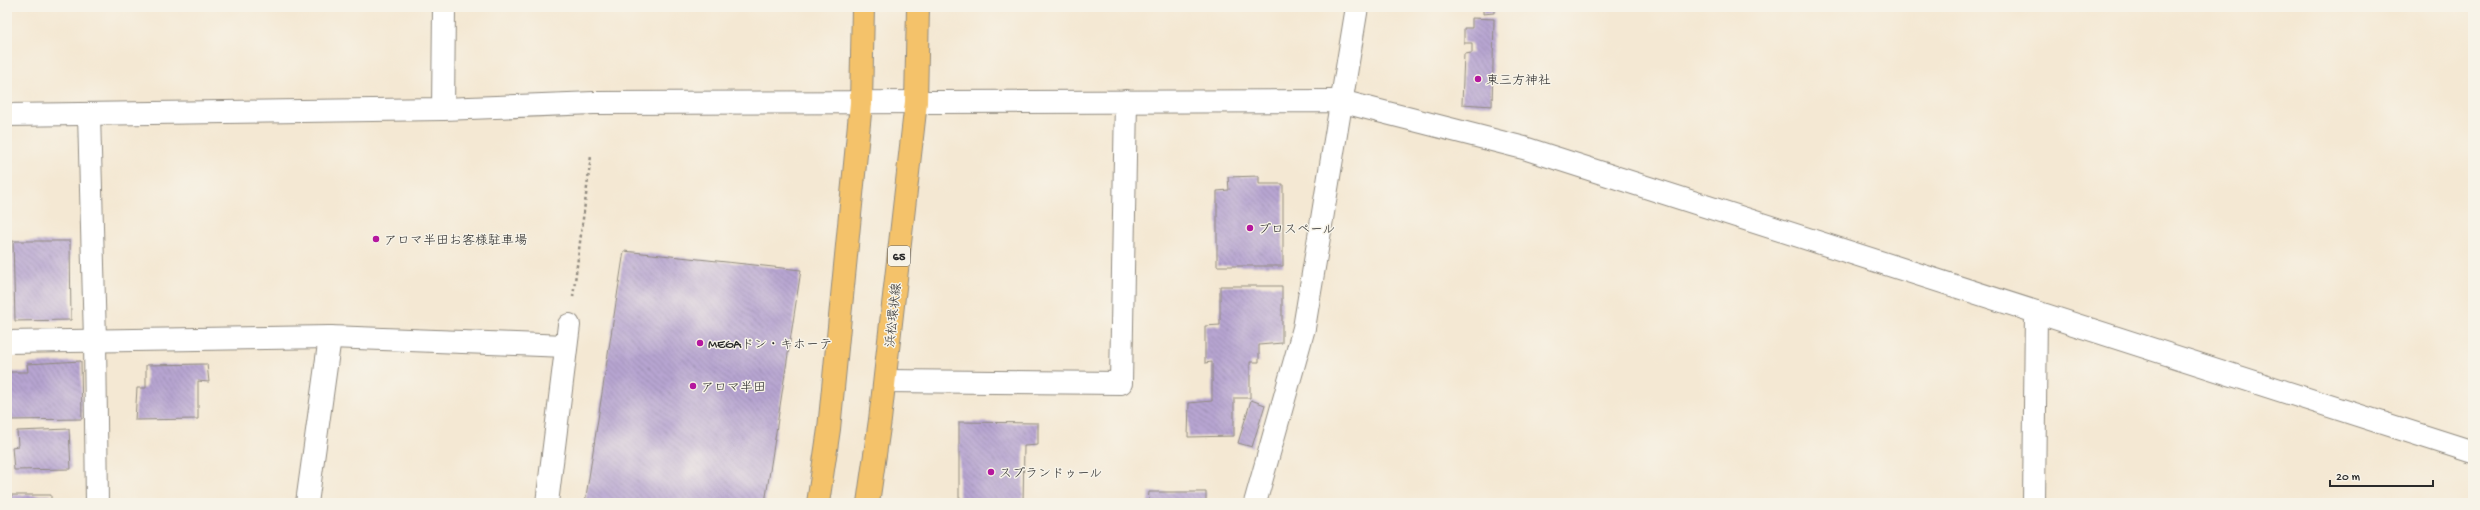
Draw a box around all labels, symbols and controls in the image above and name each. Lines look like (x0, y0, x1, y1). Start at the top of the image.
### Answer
marker: 東三方神社 (1473, 74, 1483, 84)
place label: 東三方神社 (1486, 74, 1551, 89)
marker: プロスペール (1245, 223, 1255, 233)
place label: プロスペール (1258, 223, 1335, 238)
place label: アロマ半田お客様駐車場 (384, 233, 527, 249)
marker: アロマ半田お客様駐車場 (371, 234, 381, 244)
road number: 65 (888, 246, 910, 266)
street label: 浜松環状線 (883, 281, 905, 348)
marker: MEGAドン・キホーテ (695, 338, 705, 348)
place label: MEGAドン・キホーテ (708, 338, 832, 353)
marker: アロマ半田 (688, 381, 698, 391)
place label: アロマ半田 (701, 381, 766, 396)
scale bar (2330, 462, 2433, 488)
marker: スプランドゥール (986, 467, 996, 477)
place label: スプランドゥール (999, 467, 1102, 482)
text: 20 m (2336, 471, 2361, 485)

